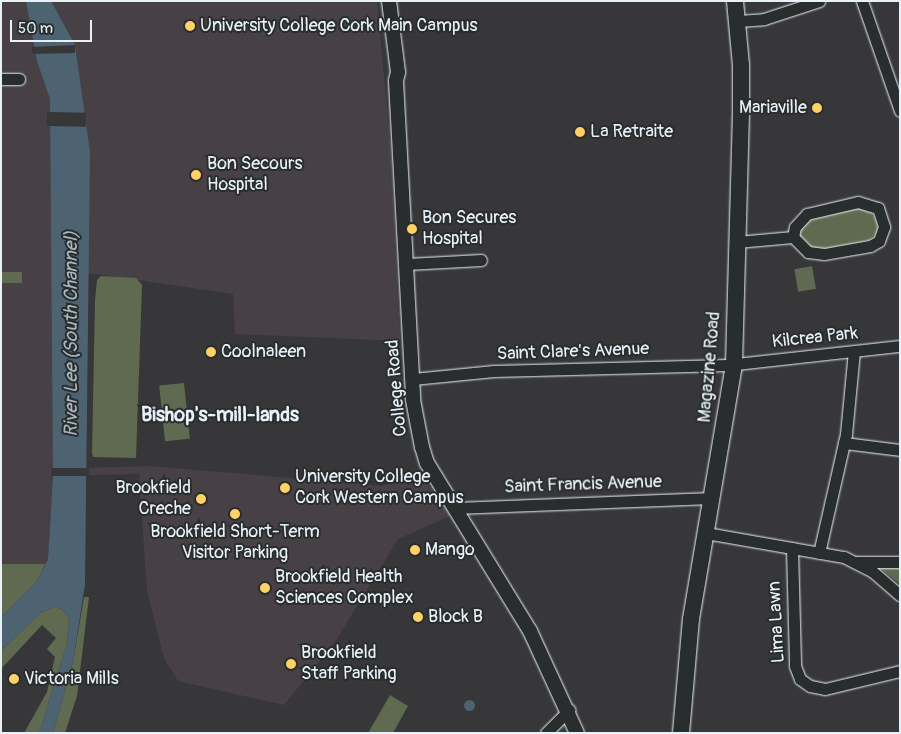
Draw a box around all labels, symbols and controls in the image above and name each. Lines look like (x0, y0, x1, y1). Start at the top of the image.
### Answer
scale bar (12, 10, 95, 42)
place label: University College Cork Main Campus (200, 15, 478, 37)
text: 50 m (18, 19, 53, 38)
marker: University College Cork Main Campus (184, 20, 196, 32)
place label: Mariaville (739, 97, 807, 119)
marker: Mariaville (811, 102, 823, 114)
place label: La Retraite (590, 121, 673, 143)
marker: La Retraite (574, 126, 586, 138)
place label: Bon Secours Hospital (207, 154, 302, 196)
marker: Bon Secours Hospital (189, 168, 203, 182)
place label: Bon Secures Hospital (422, 208, 516, 250)
marker: Bon Secures Hospital (406, 223, 418, 235)
water label: River Lee (South Channel) (61, 231, 83, 437)
street label: Magazine Road (694, 311, 726, 423)
street label: Kilcrea Park (771, 323, 859, 353)
street label: College Road (382, 339, 412, 437)
street label: Saint Clare's Avenue (496, 339, 650, 365)
place label: Coolnaleen (221, 341, 306, 363)
marker: Coolnaleen (205, 346, 217, 358)
district label: Bishop's-mill-lands (141, 402, 299, 426)
place label: University College Cork Western Campus (295, 467, 464, 509)
street label: Saint Francis Avenue (504, 471, 662, 499)
place label: Brookfield Creche (115, 478, 191, 520)
marker: University College Cork Western Campus (279, 482, 291, 494)
marker: Brookfield Creche (195, 493, 207, 505)
marker: Brookfield Short-Term Visitor Parking (229, 508, 241, 520)
place label: Brookfield Short-Term Visitor Parking (150, 522, 320, 564)
place label: Mango (425, 539, 475, 561)
marker: Mango (409, 544, 421, 556)
place label: Brookfield Health Sciences Complex (275, 567, 413, 610)
street label: Lima Lawn (764, 580, 790, 664)
marker: Brookfield Health Sciences Complex (259, 582, 271, 594)
place label: Block B (428, 606, 483, 628)
marker: Block B (412, 611, 424, 623)
place label: Brookfield Staff Parking (301, 643, 397, 686)
marker: Brookfield Staff Parking (285, 658, 297, 670)
place label: Victoria Mills (24, 668, 119, 690)
marker: Victoria Mills (8, 673, 20, 685)

